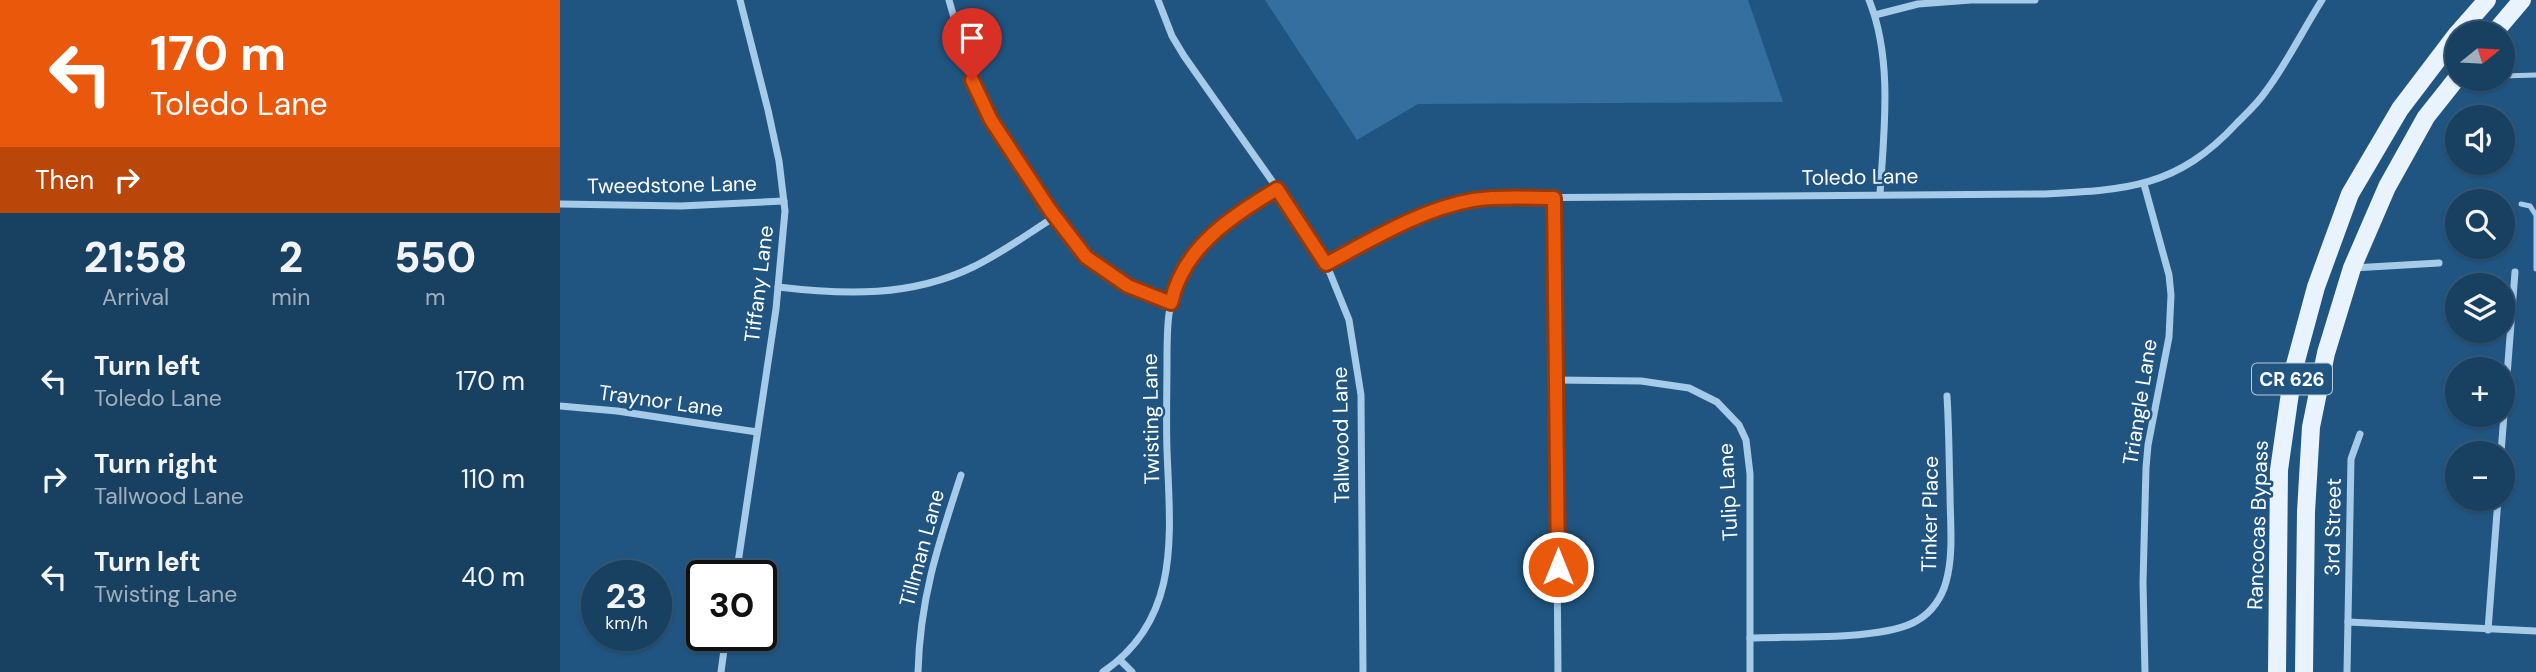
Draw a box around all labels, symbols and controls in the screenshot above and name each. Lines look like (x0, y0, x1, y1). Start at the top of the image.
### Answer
pin (942, 8, 1002, 80)
icon: arrive (953, 19, 991, 57)
text: 170 m (150, 21, 286, 85)
north arrow (2445, 21, 2515, 91)
map controls (2445, 21, 2515, 511)
icon: left (35, 28, 126, 119)
text: Toledo Lane (150, 83, 328, 125)
button: sound (2445, 105, 2515, 175)
icon: right (108, 161, 146, 199)
street label: Toledo Lane (1801, 162, 1919, 192)
text: Then (35, 163, 94, 197)
street label: Tweedstone Lane (587, 170, 757, 200)
button: search (2445, 189, 2515, 259)
street label: Tiffany Lane (738, 224, 780, 344)
text: 21:58 (84, 230, 187, 285)
text: 2 (279, 230, 303, 285)
text: 550 (394, 230, 476, 285)
button: layers (2445, 273, 2515, 343)
text: Arrival (102, 282, 169, 312)
text: min (271, 282, 310, 312)
text: m (425, 282, 445, 312)
street label: Triangle Lane (2116, 337, 2164, 467)
text: Turn left (94, 349, 201, 383)
street label: Twisting Lane (1136, 353, 1166, 485)
button: + (2445, 357, 2515, 427)
icon: left (35, 362, 73, 400)
text: 170 m (456, 364, 525, 398)
road number: CR 626 (2252, 364, 2332, 394)
street label: Tallwood Lane (1326, 366, 1356, 504)
street label: Traynor Lane (597, 378, 725, 424)
text: Toledo Lane (94, 383, 222, 413)
street label: Rancocas Bypass (2241, 440, 2275, 610)
button: − (2445, 441, 2515, 511)
street label: Tulip Lane (1711, 442, 1745, 542)
text: Turn right (94, 447, 218, 481)
street label: Tinker Place (1915, 456, 1945, 572)
icon: right (35, 460, 73, 498)
text: 110 m (461, 462, 525, 496)
street label: 3rd Street (2318, 478, 2348, 576)
text: Tallwood Lane (94, 481, 244, 511)
street label: Tillman Lane (893, 486, 951, 610)
position arrow (1521, 530, 1595, 604)
text: Turn left (94, 545, 201, 579)
icon: left (35, 558, 73, 596)
text: 40 m (461, 560, 525, 594)
speed limit sign: 30 (686, 560, 777, 651)
text: 23 (606, 573, 647, 619)
text: Twisting Lane (94, 579, 237, 609)
text: km/h (605, 611, 648, 635)

